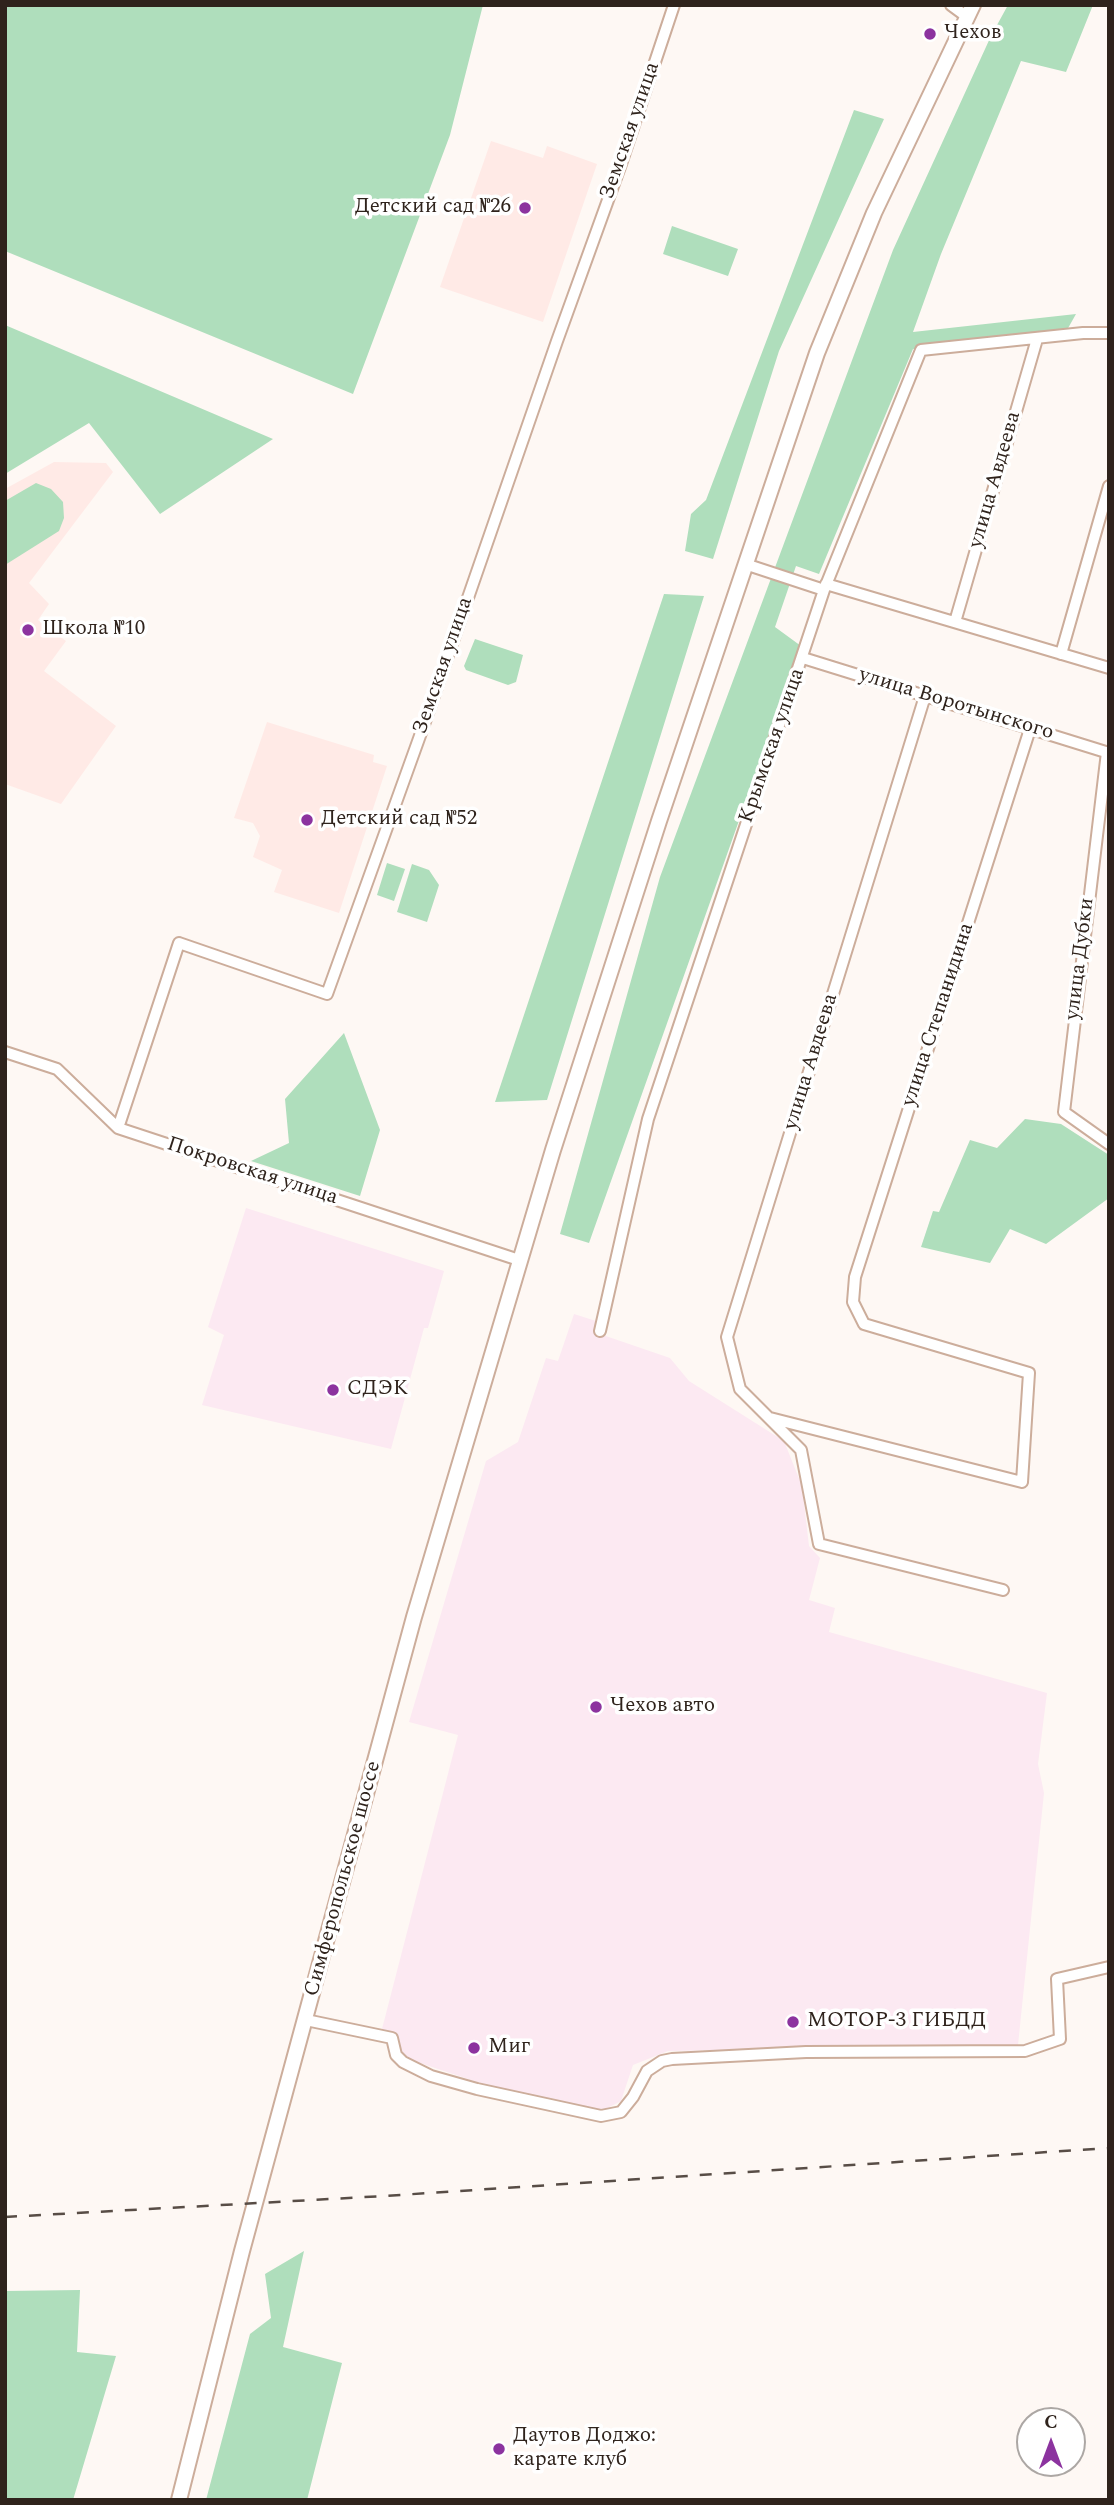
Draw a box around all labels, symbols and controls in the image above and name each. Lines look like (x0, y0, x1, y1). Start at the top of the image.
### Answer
place label: Чехов (944, 21, 1001, 47)
marker: Чехов (922, 26, 938, 42)
street label: Земская улица (596, 59, 666, 203)
place label: Детский сад №26 (355, 195, 511, 221)
marker: Детский сад №26 (517, 200, 533, 216)
street label: улица Авдеева (964, 409, 1028, 551)
street label: Земская улица (409, 594, 479, 738)
place label: Школа №10 (42, 617, 145, 643)
marker: Школа №10 (20, 622, 36, 638)
street label: улица Воротынского (856, 663, 1056, 747)
street label: Крымская улица (735, 665, 811, 827)
place label: Детский сад №52 (321, 807, 477, 833)
marker: Детский сад №52 (299, 812, 315, 828)
street label: улица Дубки (1061, 897, 1101, 1021)
street label: улица Степанидина (897, 920, 981, 1110)
street label: улица Авдеева (779, 991, 845, 1133)
street label: Покровская улица (163, 1133, 341, 1211)
place label: СДЭК (347, 1377, 408, 1403)
marker: СДЭК (325, 1382, 341, 1398)
place label: Чехов авто (610, 1694, 715, 1720)
marker: Чехов авто (588, 1699, 604, 1715)
street label: Симферопольское шоссе (300, 1759, 388, 1999)
place label: МОТОР-3 ГИБДД (807, 2009, 986, 2035)
marker: МОТОР-3 ГИБДД (785, 2014, 801, 2030)
place label: Миг (488, 2035, 530, 2061)
marker: Миг (466, 2040, 482, 2056)
north arrow (1016, 2407, 1086, 2477)
text: С (1044, 2408, 1058, 2437)
place label: Даутов Доджо: карате клуб (513, 2424, 656, 2474)
marker: Даутов Доджо: карате клуб (491, 2441, 507, 2457)

